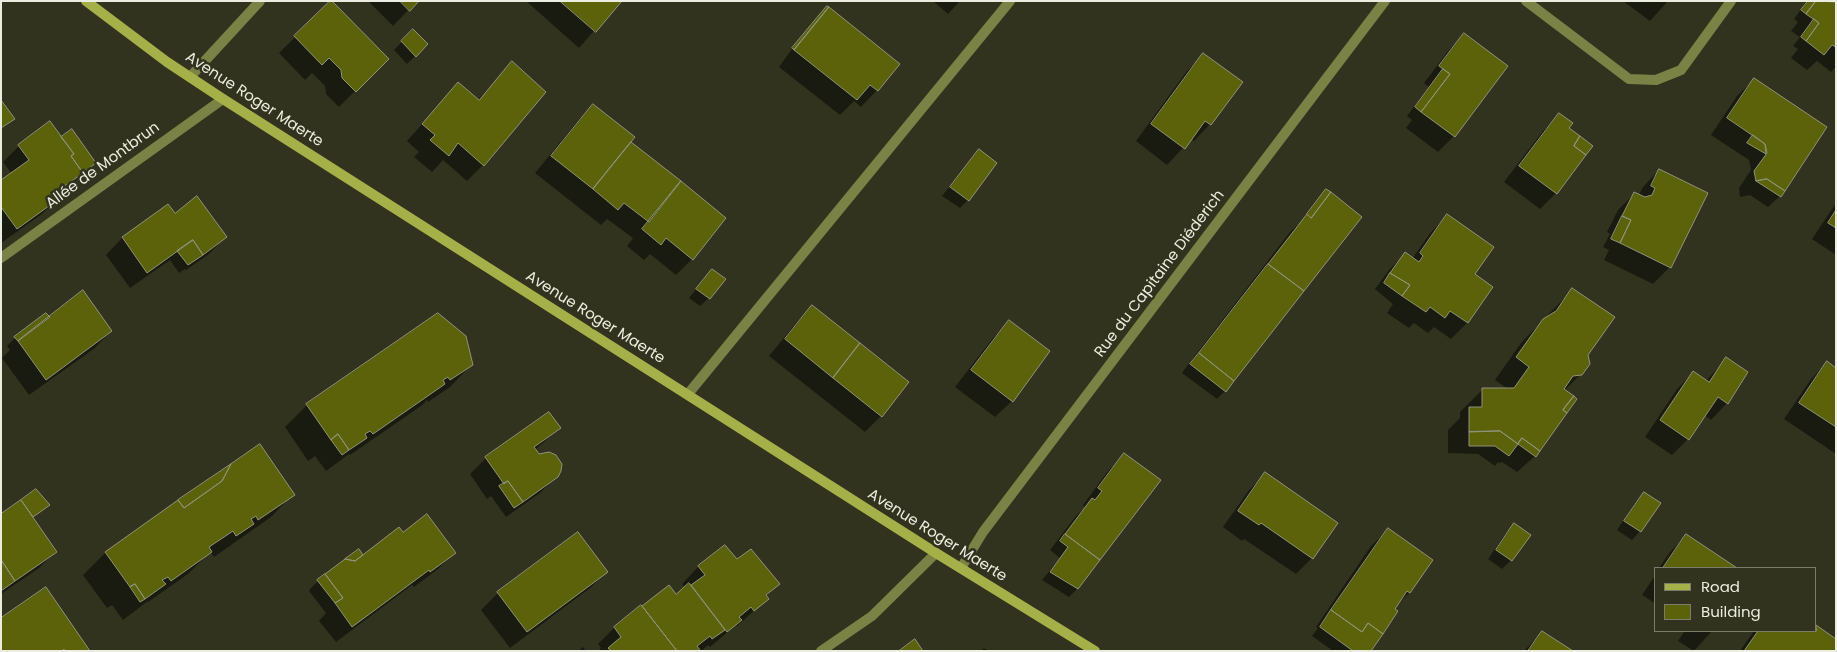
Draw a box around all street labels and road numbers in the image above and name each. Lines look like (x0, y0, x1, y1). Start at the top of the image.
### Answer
street label: Avenue Roger Maerte (182, 49, 326, 151)
street label: Allée de Montbrun (43, 119, 163, 213)
street label: Rue du Capitaine Diéderich (1091, 187, 1229, 361)
street label: Avenue Roger Maerte (522, 268, 668, 368)
street label: Avenue Roger Maerte (864, 486, 1010, 586)

